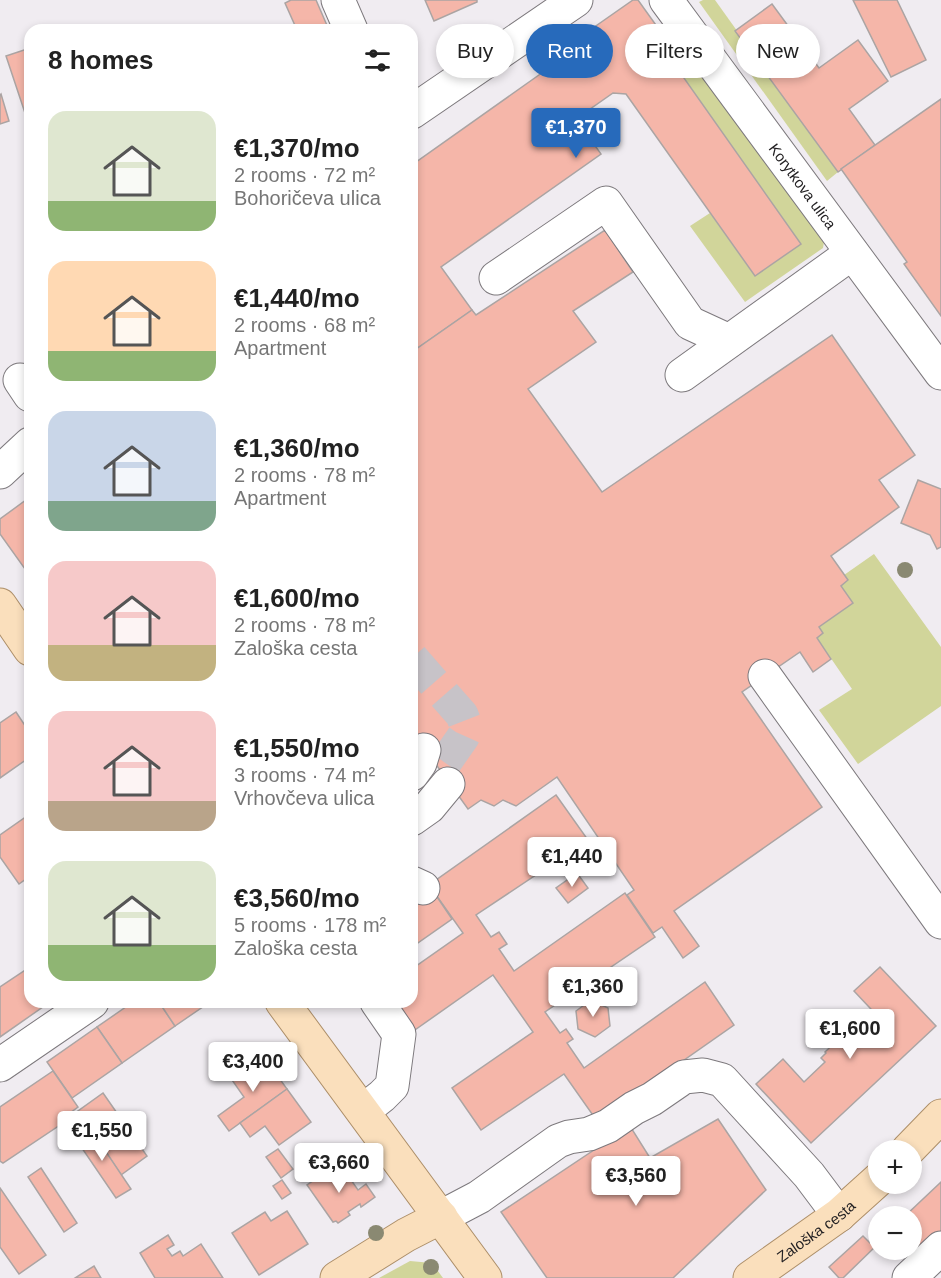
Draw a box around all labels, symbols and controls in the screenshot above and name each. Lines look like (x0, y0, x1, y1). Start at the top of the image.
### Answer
chip: Buy (436, 24, 514, 78)
chip: Rent (526, 24, 613, 78)
chip: Filters (625, 24, 724, 78)
chip: New (736, 24, 820, 78)
icon: filters (361, 44, 394, 77)
text: 8 homes (48, 45, 154, 75)
pin: €1,370 (527, 108, 625, 159)
text: €1,370 (545, 116, 607, 138)
text: €1,370/mo (234, 133, 360, 163)
icon: home (96, 135, 168, 207)
street label: Korytkova ulica (766, 140, 841, 232)
text: 2 rooms · 72 m² (234, 164, 375, 186)
text: Bohoričeva ulica (234, 187, 381, 209)
text: €1,440/mo (234, 283, 360, 313)
icon: home (96, 285, 168, 357)
text: 2 rooms · 68 m² (234, 314, 375, 336)
text: Apartment (234, 337, 326, 359)
text: €1,360/mo (234, 433, 360, 463)
icon: home (96, 435, 168, 507)
text: 2 rooms · 78 m² (234, 464, 375, 486)
text: Apartment (234, 487, 326, 509)
text: €1,600/mo (234, 583, 360, 613)
icon: home (96, 585, 168, 657)
text: 2 rooms · 78 m² (234, 614, 375, 636)
text: Zaloška cesta (234, 637, 357, 659)
text: €1,550/mo (234, 733, 360, 763)
icon: home (96, 735, 168, 807)
text: 3 rooms · 74 m² (234, 764, 375, 786)
text: Vrhovčeva ulica (234, 787, 374, 809)
pin: €1,440 (523, 837, 621, 888)
text: €1,440 (541, 845, 603, 867)
text: €3,560/mo (234, 883, 360, 913)
icon: home (96, 885, 168, 957)
text: 5 rooms · 178 m² (234, 914, 386, 936)
text: Zaloška cesta (234, 937, 357, 959)
pin: €1,360 (544, 967, 642, 1018)
text: €1,360 (562, 975, 624, 997)
pin: €1,600 (801, 1009, 899, 1060)
text: €1,600 (819, 1017, 881, 1039)
pin: €3,400 (204, 1042, 302, 1093)
text: €3,400 (222, 1050, 284, 1072)
pin: €1,550 (53, 1111, 151, 1162)
text: €1,550 (71, 1119, 133, 1141)
map controls (868, 1140, 922, 1260)
button: + (868, 1140, 922, 1194)
pin: €3,660 (290, 1143, 388, 1194)
text: €3,660 (308, 1151, 370, 1173)
pin: €3,560 (587, 1156, 685, 1207)
text: €3,560 (605, 1164, 667, 1186)
street label: Zaloška cesta (773, 1196, 859, 1265)
button: − (868, 1206, 922, 1260)

